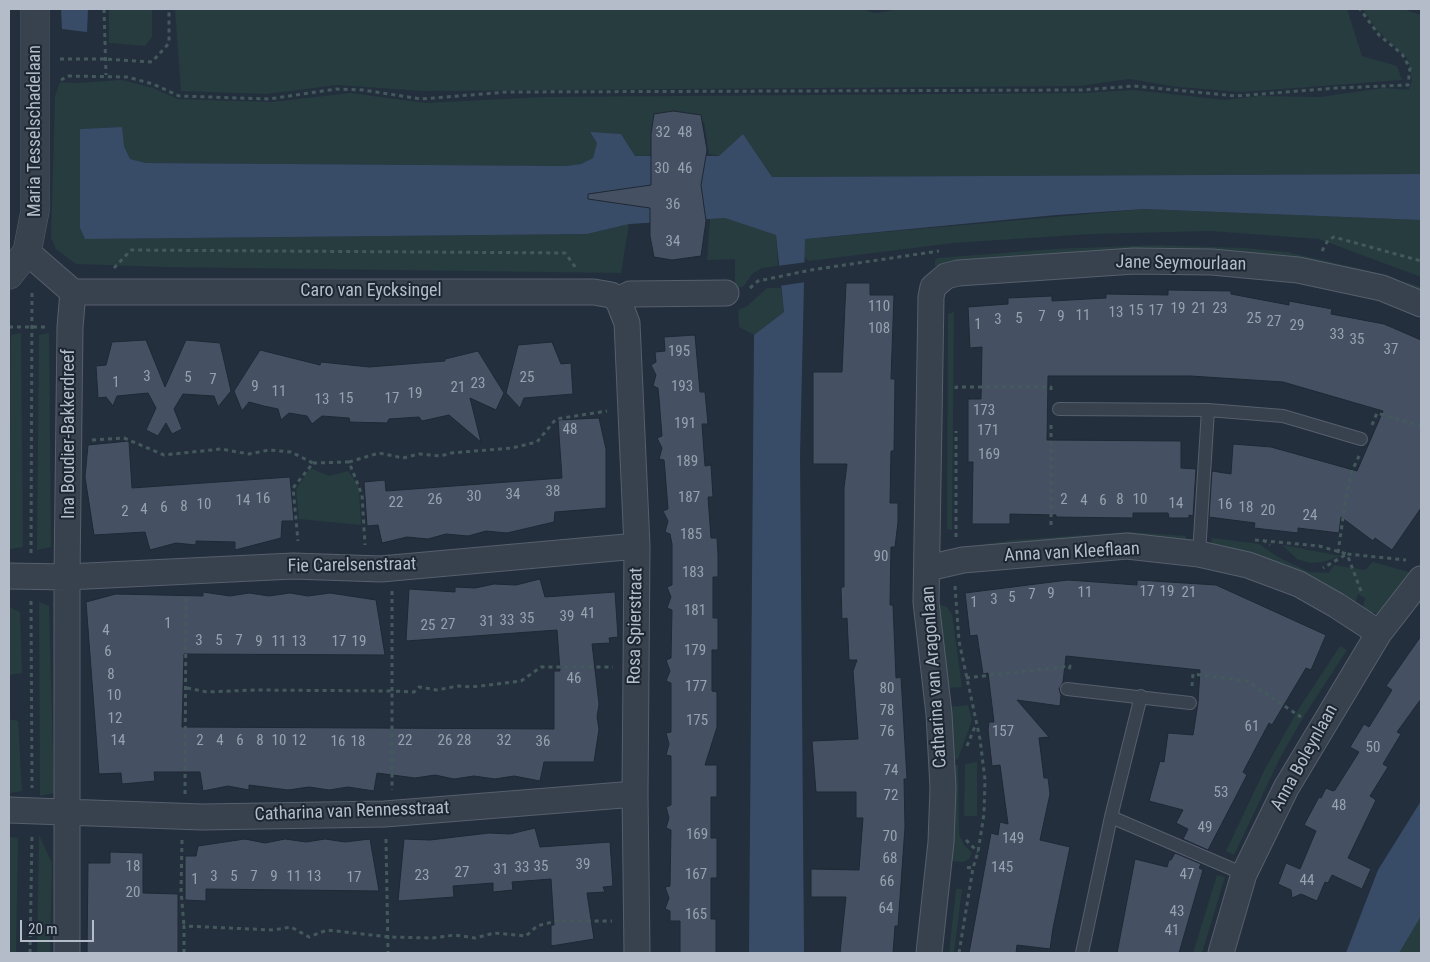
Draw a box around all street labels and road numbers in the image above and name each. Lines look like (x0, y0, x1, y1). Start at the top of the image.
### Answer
street label: Maria Tesselschadelaan (24, 45, 46, 217)
street label: Jane Seymourlaan (1116, 252, 1246, 276)
street label: Caro van Eycksingel (300, 280, 442, 302)
street label: Ina Boudier-Bakkerdreef (58, 349, 80, 519)
street label: Anna van Kleeflaan (1004, 539, 1140, 567)
street label: Fie Carelsenstraat (287, 554, 417, 578)
street label: Rosa Spierstraat (624, 567, 648, 685)
street label: Catharina van Aragonlaan (918, 585, 952, 769)
street label: Anna Boleynlaan (1267, 701, 1343, 815)
street label: Catharina van Rennesstraat (254, 798, 450, 826)

